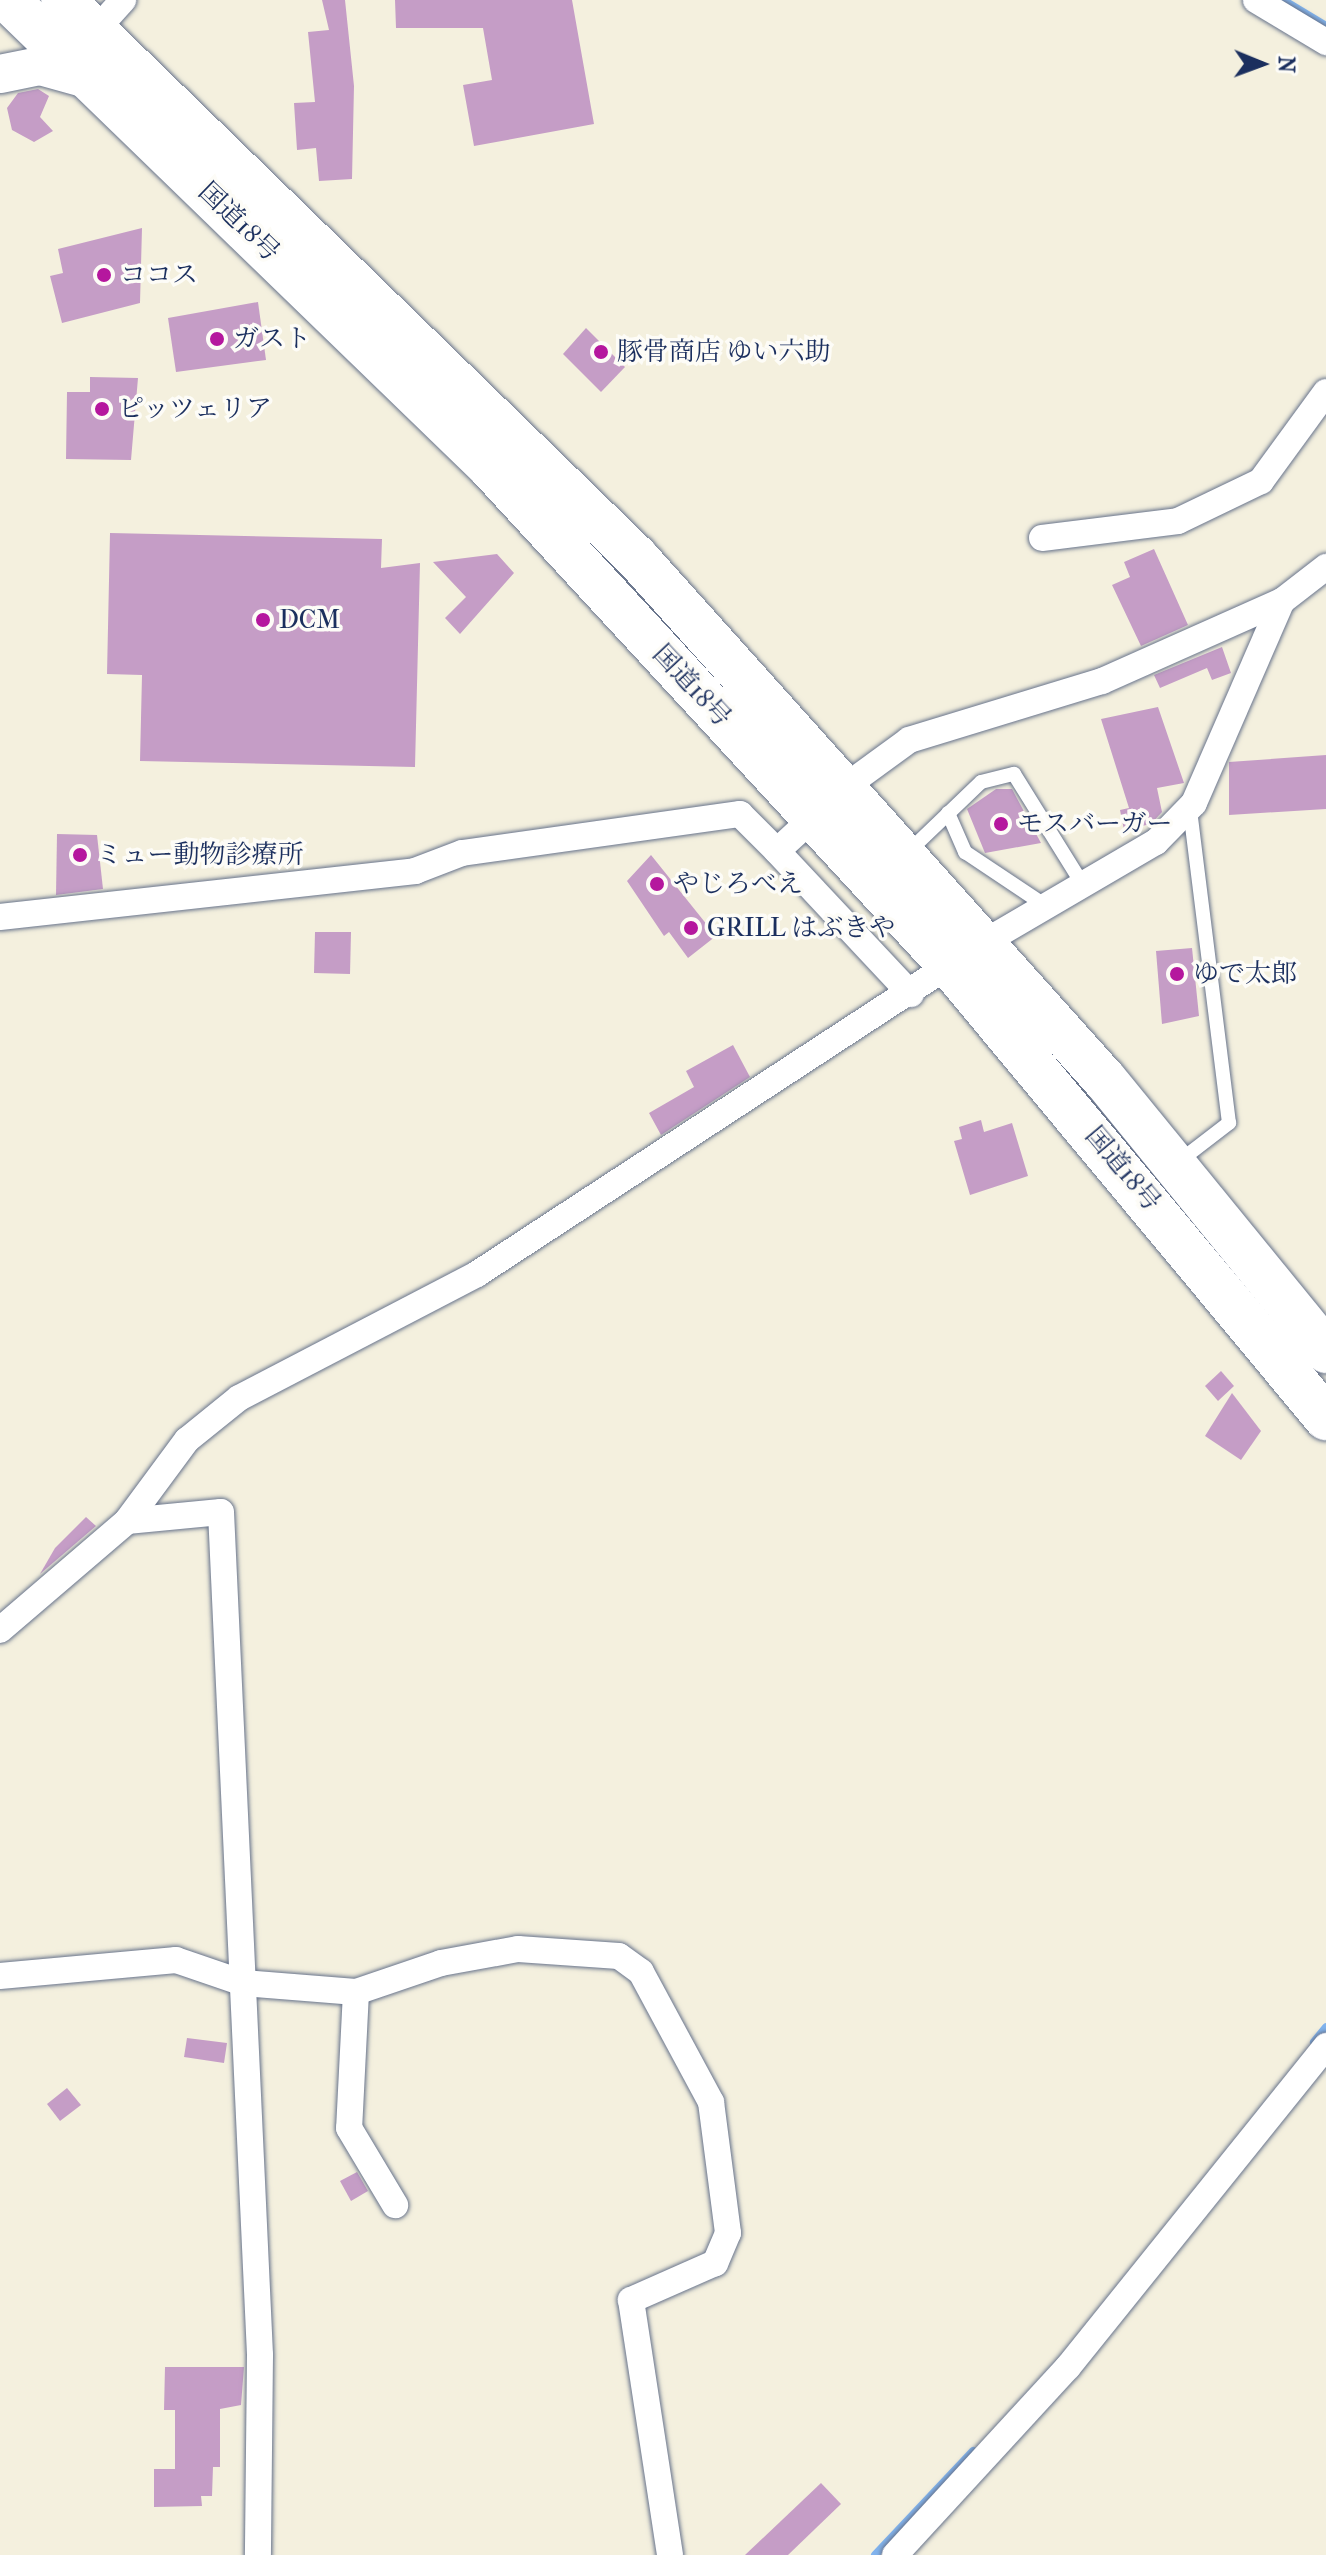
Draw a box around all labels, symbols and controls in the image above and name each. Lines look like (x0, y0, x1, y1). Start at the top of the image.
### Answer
north arrow (1222, 24, 1302, 104)
text: N (1273, 56, 1299, 73)
street label: 国道18号 (192, 176, 286, 268)
place label: ココス (120, 259, 198, 291)
marker: ココス (95, 266, 113, 284)
place label: ガスト (233, 323, 311, 355)
marker: ガスト (208, 330, 226, 348)
place label: 豚骨商店 ゆい六助 (617, 336, 831, 368)
marker: 豚骨商店 ゆい六助 (592, 343, 610, 361)
place label: ピッツェリア (118, 393, 274, 425)
marker: ピッツェリア (93, 400, 111, 418)
place label: DCM (279, 604, 340, 636)
marker: DCM (254, 611, 272, 629)
street label: 国道18号 (646, 639, 738, 733)
place label: モスバーガー (1017, 808, 1173, 840)
marker: モスバーガー (992, 815, 1010, 833)
place label: ミュー動物診療所 (96, 839, 304, 871)
marker: ミュー動物診療所 (71, 846, 89, 864)
place label: やじろべえ (673, 868, 803, 900)
marker: やじろべえ (648, 875, 666, 893)
place label: GRILL はぶきや (707, 912, 895, 944)
marker: GRILL はぶきや (682, 919, 700, 937)
place label: ゆで太郎 (1193, 958, 1297, 990)
marker: ゆで太郎 (1168, 965, 1186, 983)
street label: 国道18号 (1079, 1121, 1167, 1217)

